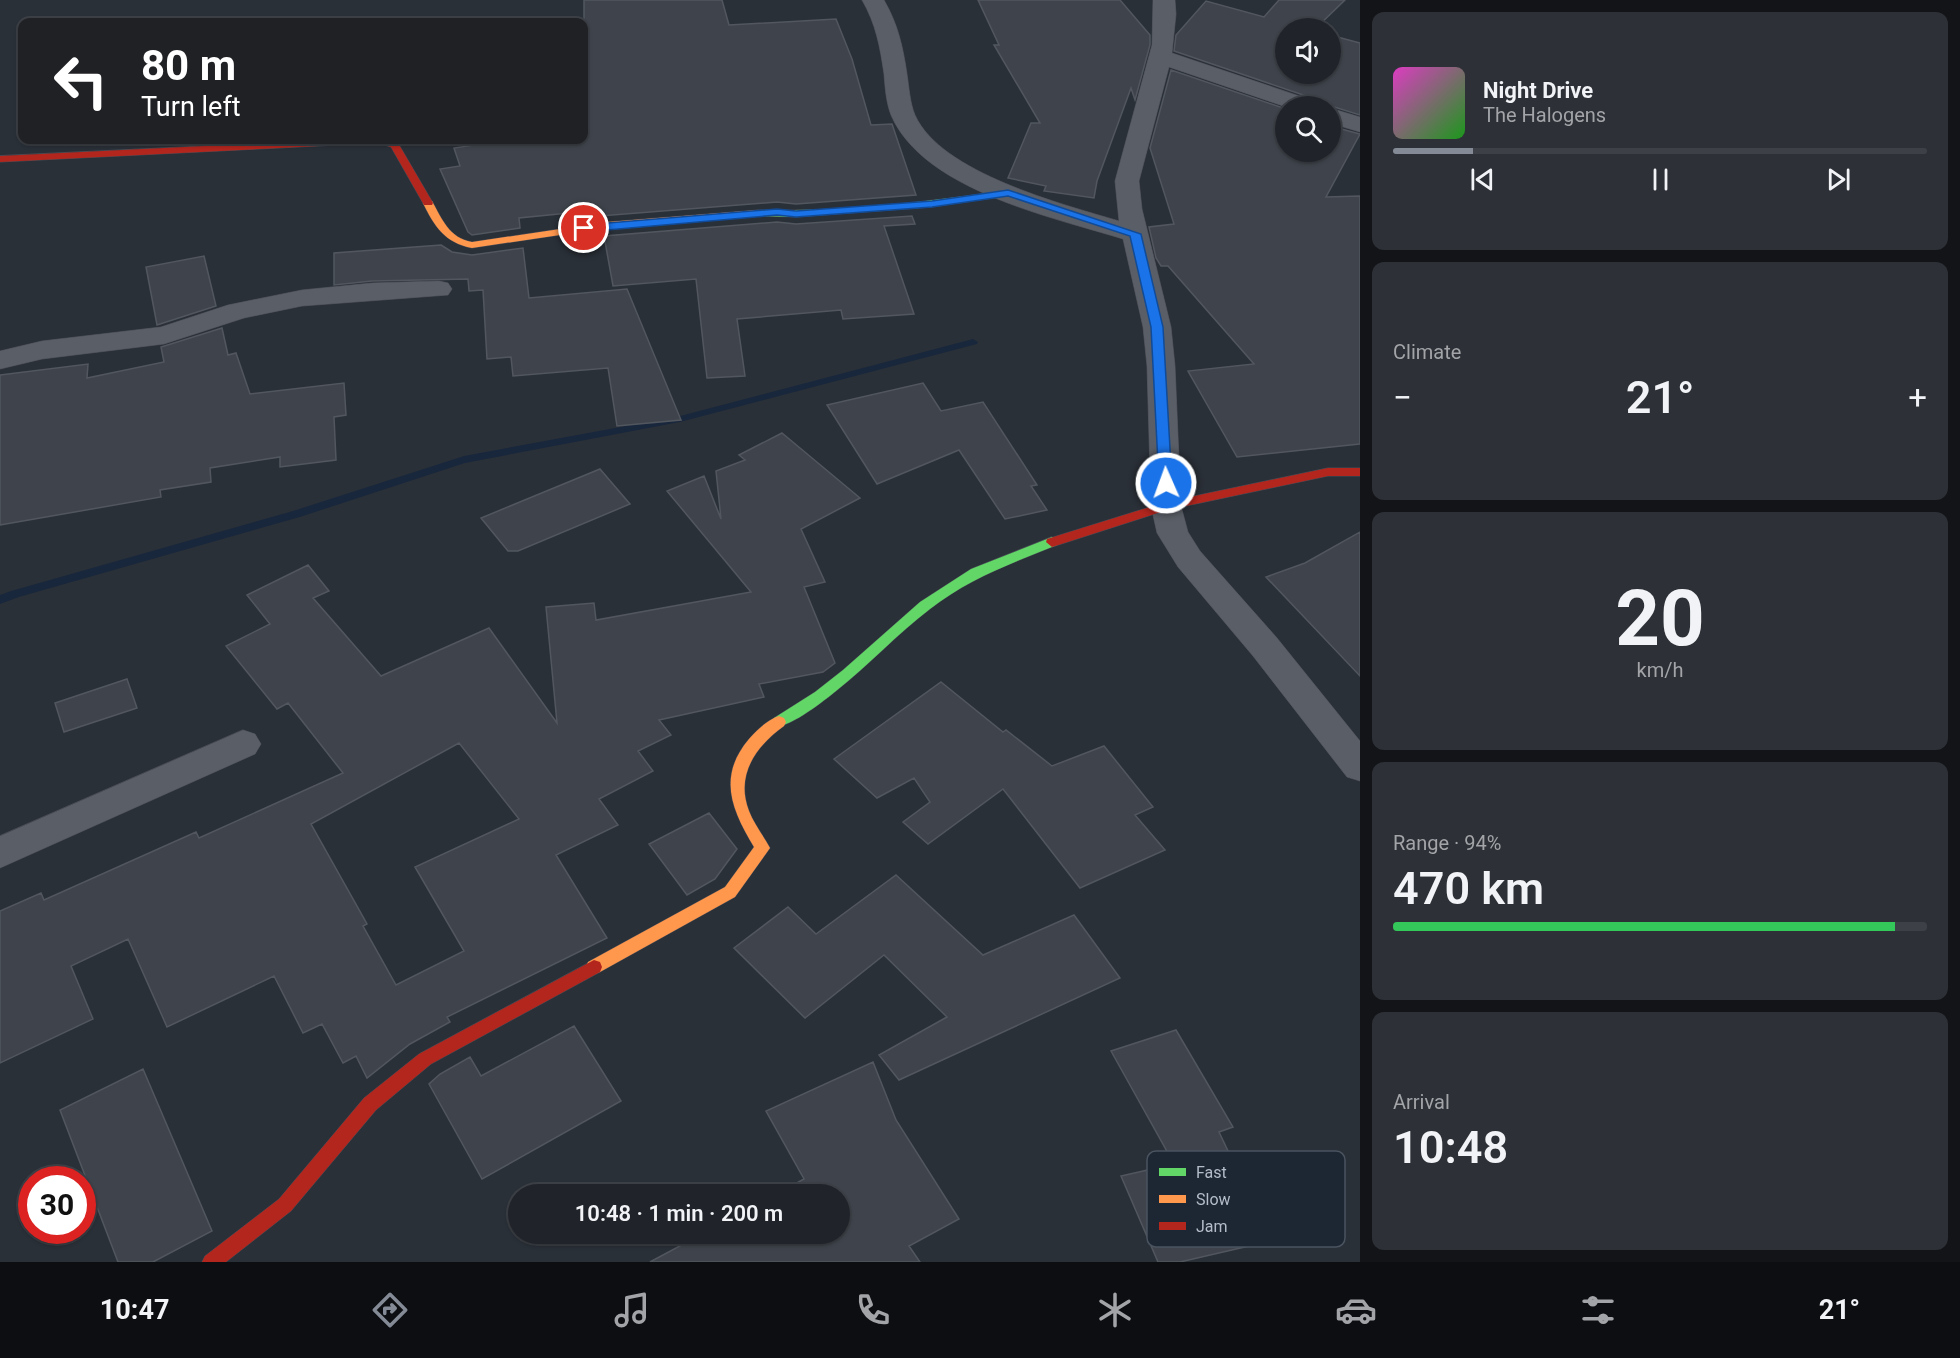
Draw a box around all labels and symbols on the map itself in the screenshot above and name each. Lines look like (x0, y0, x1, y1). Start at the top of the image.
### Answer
pin (558, 202, 609, 253)
position arrow (1134, 451, 1198, 515)
legend (1147, 1151, 1345, 1247)
text: Fast (1196, 1163, 1227, 1182)
speed limit sign: 30 (18, 1166, 96, 1244)
text: Slow (1196, 1190, 1231, 1209)
text: Jam (1196, 1217, 1228, 1236)

